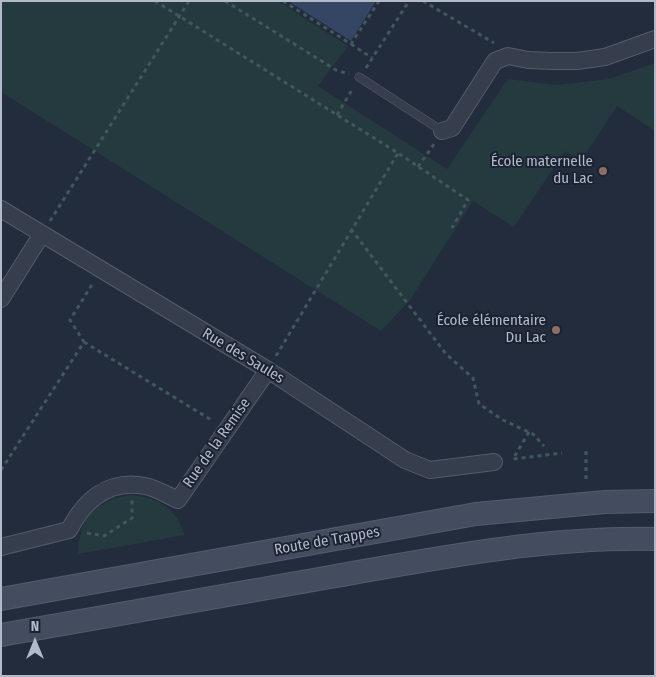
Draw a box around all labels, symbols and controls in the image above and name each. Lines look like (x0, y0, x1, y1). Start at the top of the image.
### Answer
place label: École maternelle du Lac (491, 153, 593, 188)
marker: École maternelle du Lac (597, 165, 609, 177)
place label: École élémentaire Du Lac (437, 312, 546, 347)
street label: Rue des Saules (199, 324, 287, 388)
marker: École élémentaire Du Lac (550, 324, 562, 336)
street label: Rue de la Remise (179, 395, 255, 491)
street label: Route de Trappes (273, 523, 381, 559)
north arrow (10, 617, 60, 667)
text: N (31, 618, 39, 635)

